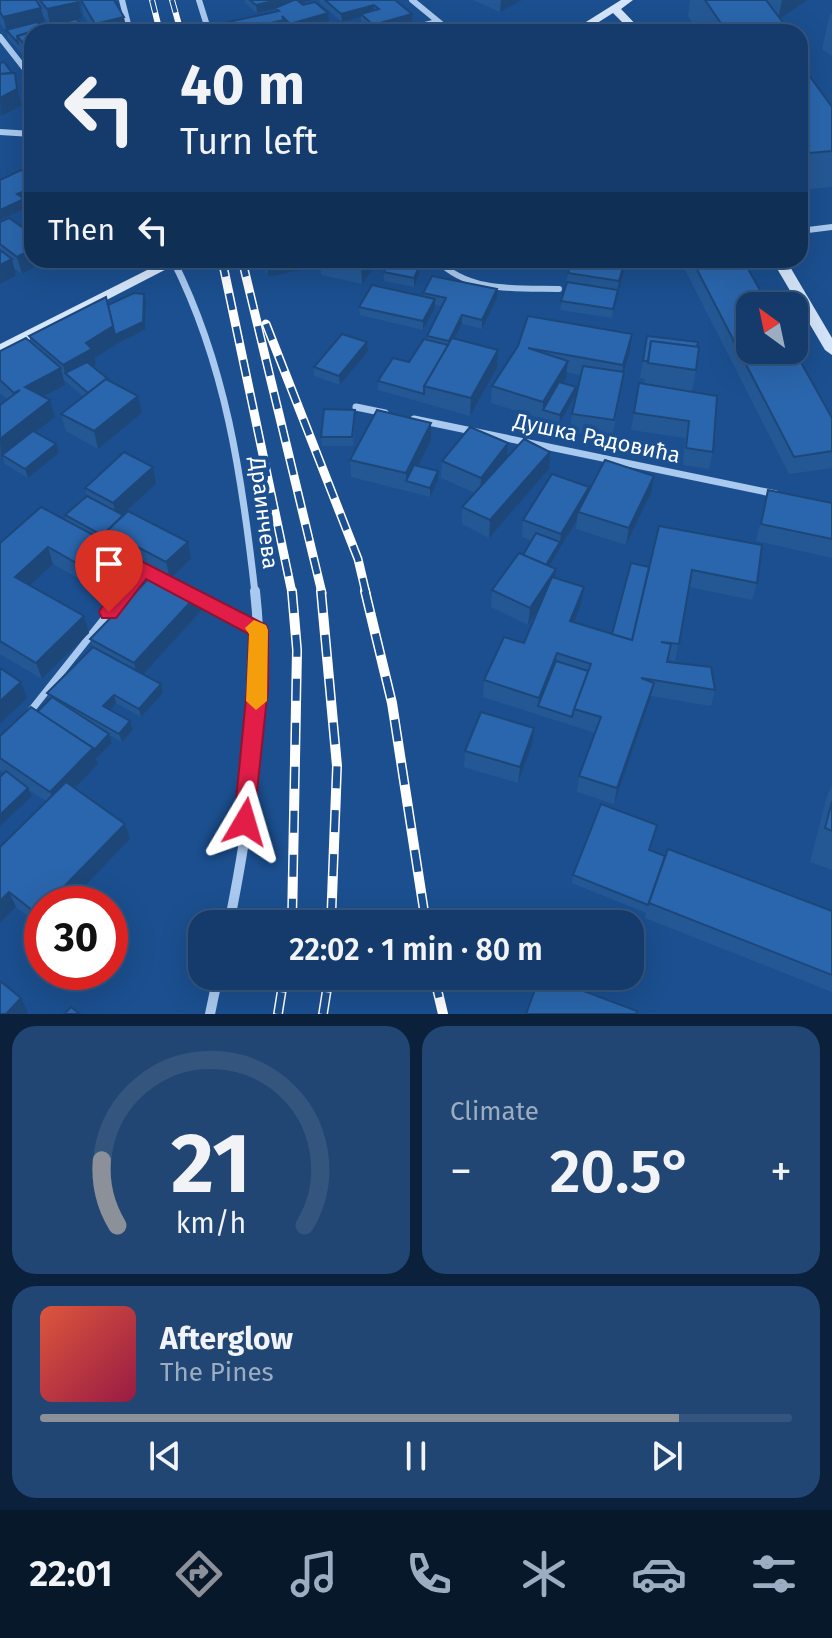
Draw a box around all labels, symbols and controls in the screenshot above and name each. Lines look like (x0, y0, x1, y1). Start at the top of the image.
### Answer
text: 40 m (180, 52, 305, 119)
icon: left (48, 56, 152, 160)
text: Turn left (180, 120, 318, 164)
icon: left (131, 208, 175, 252)
text: Then (48, 212, 115, 248)
north arrow (736, 292, 808, 364)
map controls (736, 292, 808, 364)
street label: Душка Радовића (510, 407, 683, 469)
street label: Драинчева (244, 454, 284, 571)
pin (75, 530, 143, 612)
icon: arrive (87, 542, 131, 586)
position arrow (203, 780, 287, 864)
speed limit sign: 30 (24, 886, 128, 990)
text: 22:02 · 1 min · 80 m (289, 932, 543, 968)
text: Climate (450, 1096, 539, 1127)
text: 21 (171, 1114, 251, 1214)
text: 20.5° (550, 1136, 692, 1208)
text: − (450, 1145, 472, 1198)
text: + (770, 1145, 792, 1198)
text: km/h (176, 1206, 246, 1241)
text: Afterglow (160, 1321, 293, 1357)
text: The Pines (160, 1357, 274, 1388)
icon: previous (143, 1434, 187, 1478)
icon: pause (394, 1434, 438, 1478)
icon: next (645, 1434, 689, 1478)
icon: directions (171, 1546, 227, 1602)
icon: music (286, 1546, 342, 1602)
icon: phone (401, 1546, 457, 1602)
icon: climate (516, 1546, 572, 1602)
icon: car (631, 1546, 687, 1602)
icon: filters (746, 1546, 802, 1602)
text: 22:01 (30, 1552, 112, 1596)

